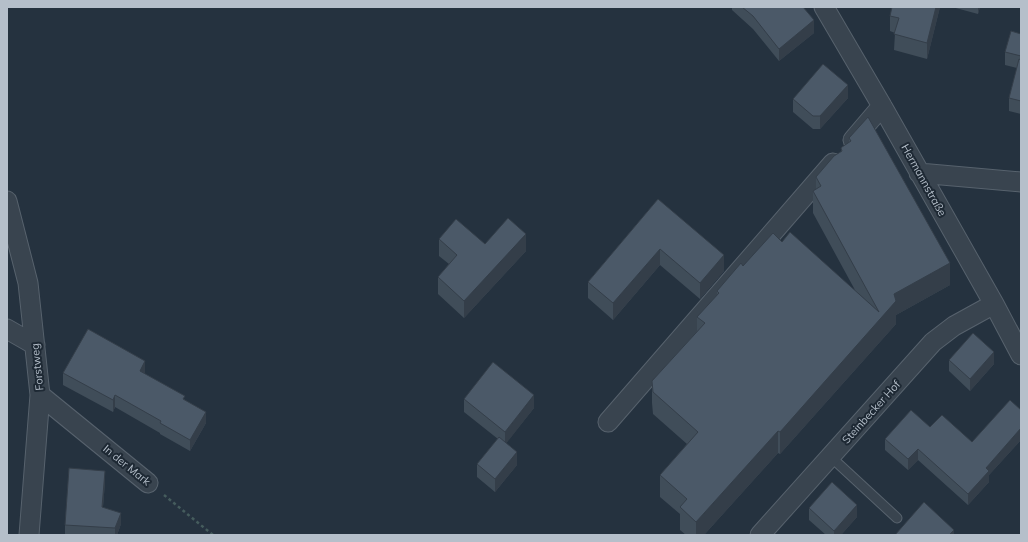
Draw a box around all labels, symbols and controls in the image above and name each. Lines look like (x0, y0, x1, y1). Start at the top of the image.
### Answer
street label: Hermannstraße (898, 141, 950, 219)
street label: Forstweg (28, 343, 46, 391)
street label: Steinbecker Hof (839, 377, 903, 447)
street label: In der Mark (100, 442, 154, 489)

